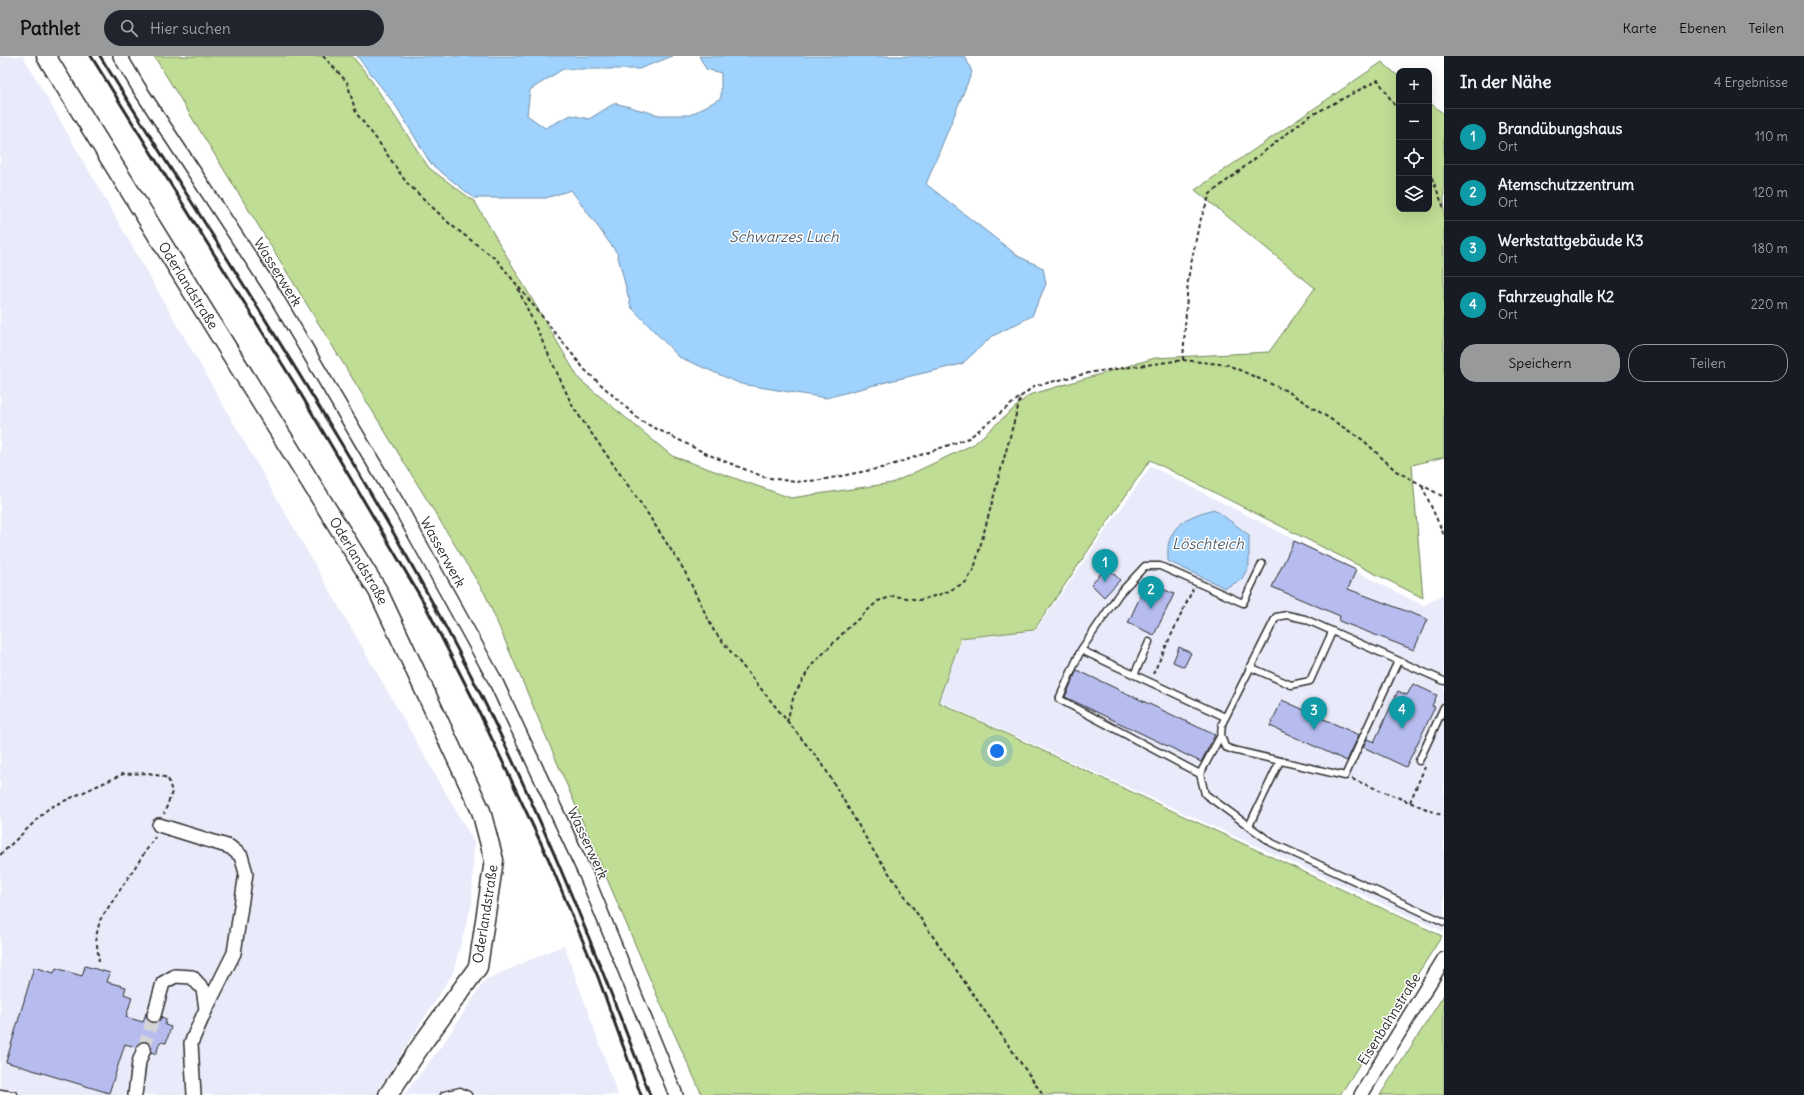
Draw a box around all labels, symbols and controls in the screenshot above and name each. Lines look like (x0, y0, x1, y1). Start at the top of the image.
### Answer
search box (104, 10, 384, 46)
text: Pathlet (20, 16, 80, 40)
icon: search (118, 17, 140, 39)
text: Hier suchen (150, 19, 231, 38)
text: Karte (1623, 19, 1657, 37)
text: Ebenen (1679, 19, 1726, 37)
text: Teilen (1748, 19, 1784, 37)
map controls (1396, 68, 1432, 212)
button: + (1396, 68, 1432, 104)
text: In der Nähe (1460, 71, 1552, 93)
text: 4 Ergebnisse (1714, 74, 1788, 91)
button: − (1396, 104, 1432, 140)
text: Brandübungshaus (1498, 119, 1622, 138)
text: 1 (1470, 128, 1476, 145)
text: 110 m (1755, 128, 1788, 145)
text: Ort (1498, 138, 1518, 155)
button: locate (1396, 140, 1432, 176)
text: Atemschutzzentrum (1498, 175, 1634, 194)
button: layers (1396, 176, 1432, 212)
text: 2 (1469, 184, 1477, 201)
text: 120 m (1753, 184, 1788, 201)
text: Ort (1498, 194, 1518, 211)
water label: Schwarzes Luch (729, 227, 839, 246)
text: Werkstattgebäude K3 (1498, 231, 1644, 250)
street label: Wasserwerk (250, 234, 306, 310)
street label: Oderlandstraße (154, 238, 222, 332)
text: 3 (1469, 240, 1477, 257)
text: 180 m (1752, 240, 1788, 257)
text: Ort (1498, 250, 1518, 267)
text: Fahrzeughalle K2 (1498, 287, 1614, 306)
text: 4 (1469, 296, 1477, 313)
text: 220 m (1751, 296, 1788, 313)
text: Ort (1498, 306, 1518, 323)
button: Speichern (1460, 344, 1620, 382)
button: Teilen (1628, 344, 1788, 382)
street label: Oderlandstraße (325, 514, 392, 608)
street label: Wasserwerk (416, 514, 470, 590)
water label: Löschteich (1172, 534, 1244, 553)
pin: 1 (1092, 549, 1118, 582)
pin: 2 (1138, 576, 1164, 609)
pin: 4 (1389, 696, 1415, 729)
pin: 3 (1301, 697, 1327, 730)
your location (987, 741, 1007, 761)
street label: Wasserwerk (563, 804, 613, 882)
street label: Oderlandstraße (468, 863, 502, 965)
street label: Eisenbahnstraße (1354, 970, 1424, 1068)

